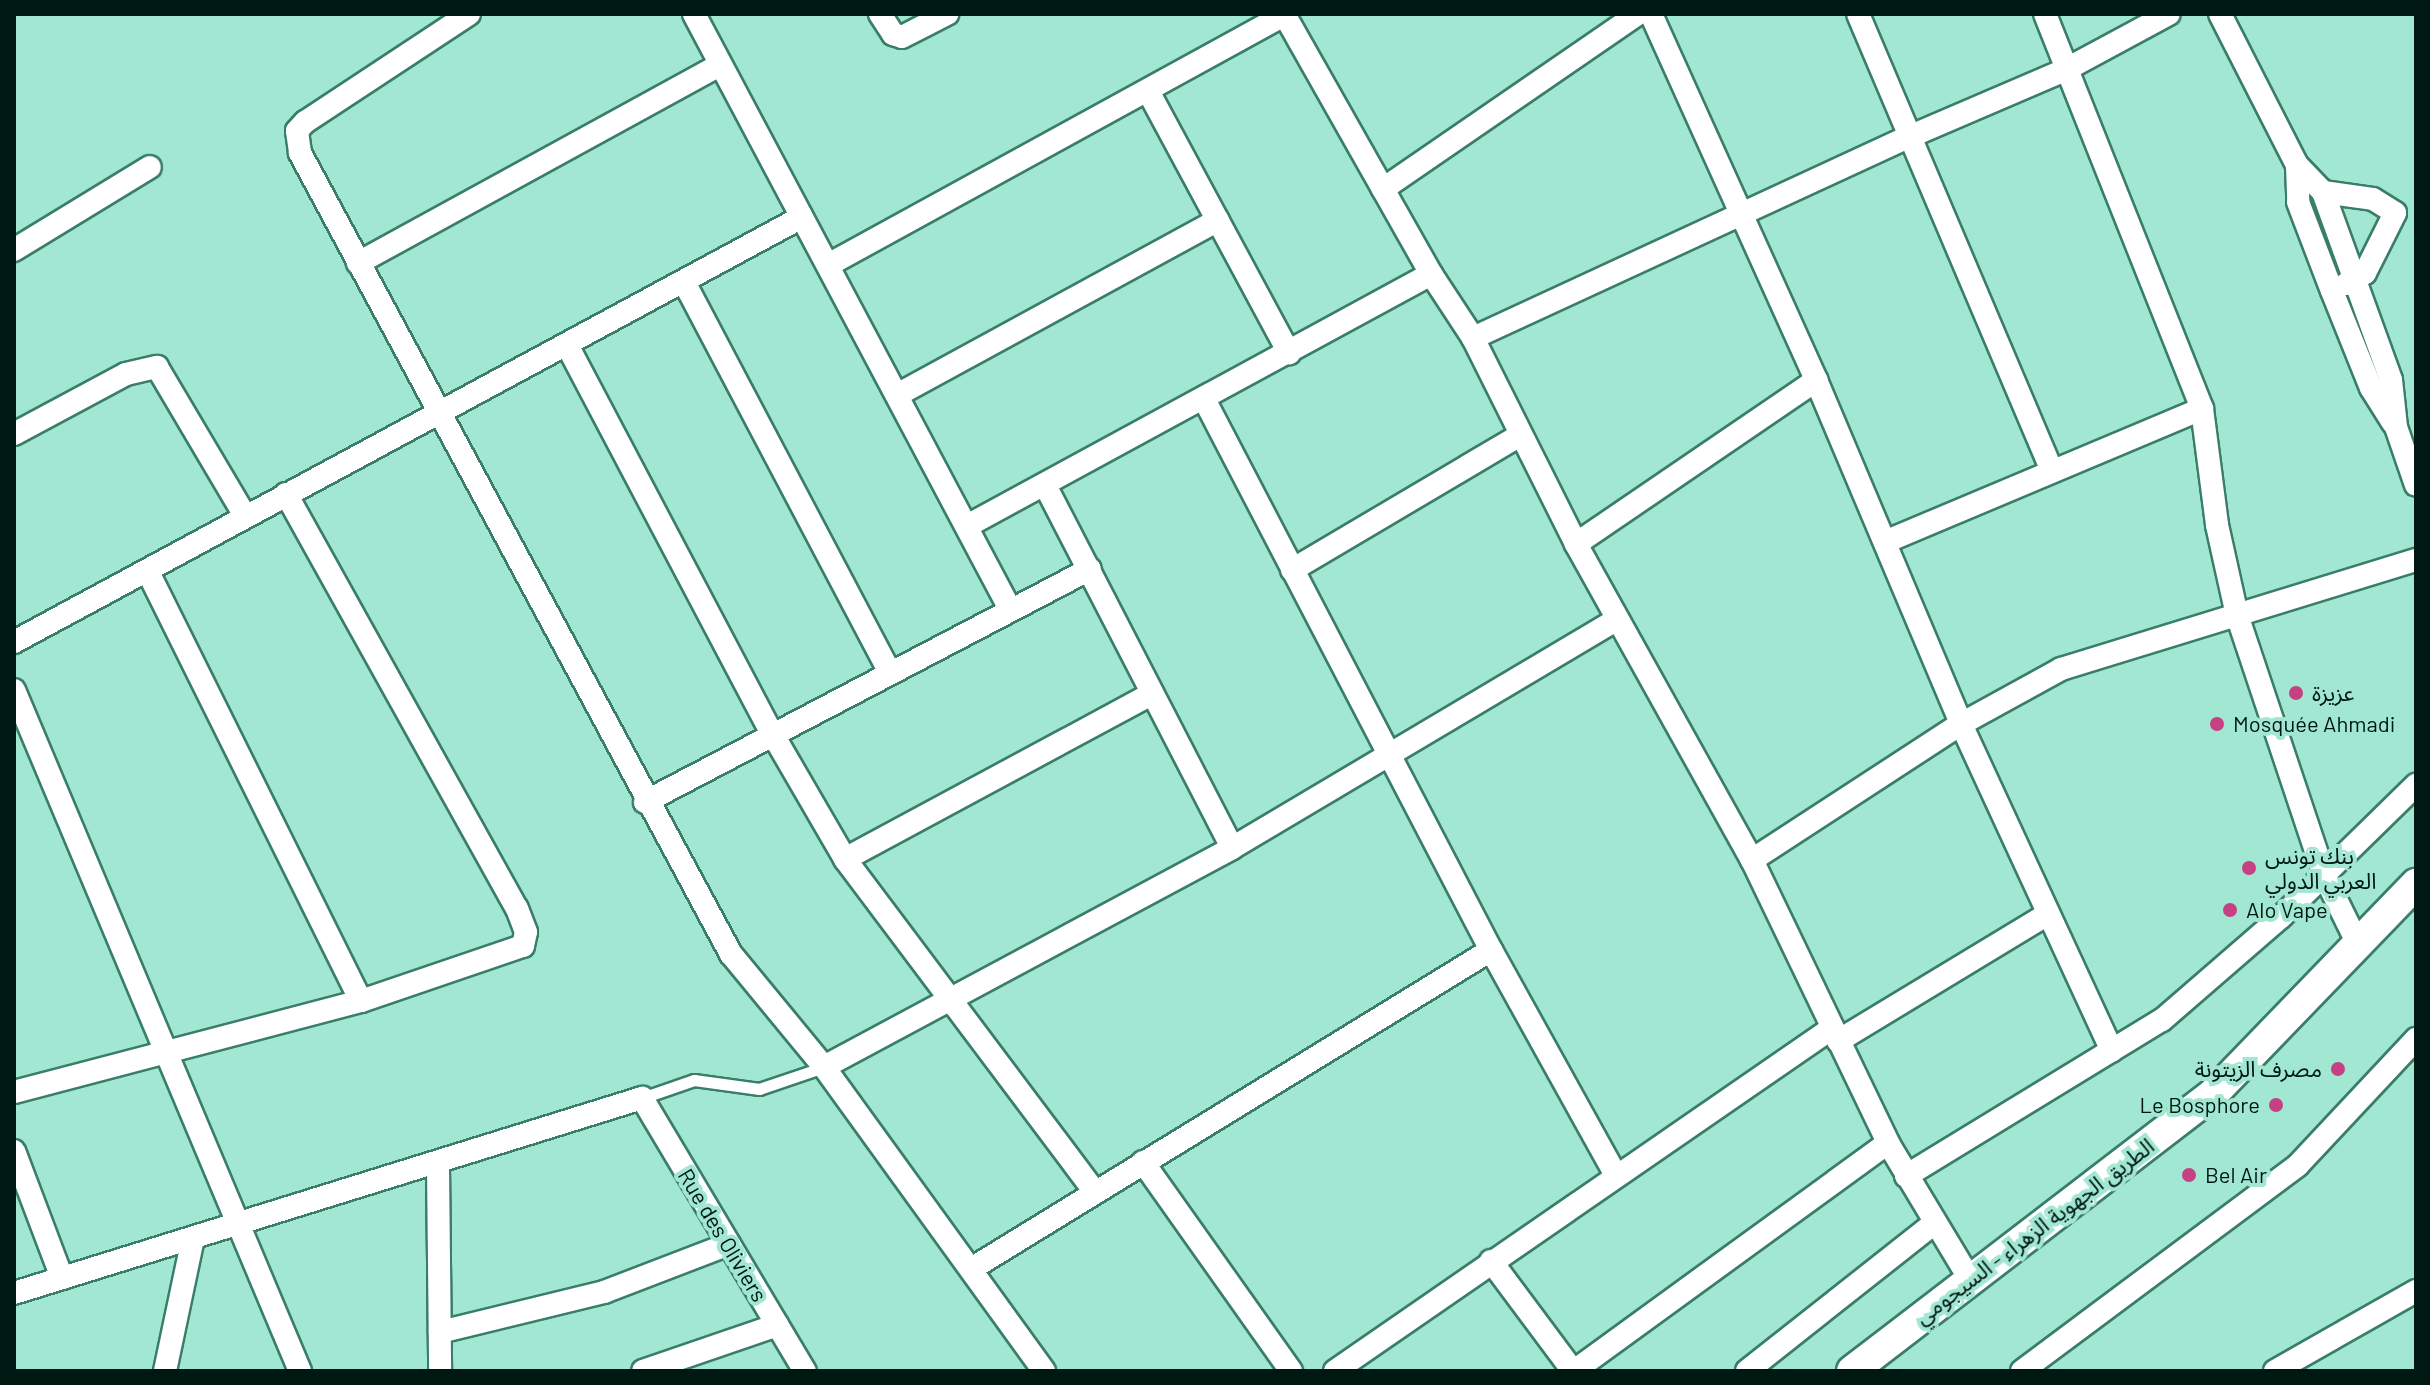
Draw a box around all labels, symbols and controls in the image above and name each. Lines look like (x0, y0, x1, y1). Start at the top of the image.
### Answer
place label: عزيزة (2312, 680, 2354, 706)
marker: عزيزة (2287, 684, 2305, 702)
place label: Mosquée Ahmadi (2233, 711, 2395, 737)
marker: Mosquée Ahmadi (2208, 715, 2226, 733)
place label: بنك تونس العربي الدولي (2265, 842, 2376, 894)
marker: بنك تونس العربي الدولي (2240, 859, 2258, 877)
place label: Alo Vape (2246, 897, 2328, 923)
marker: Alo Vape (2221, 901, 2239, 919)
place label: مصرف الزيتونة (2195, 1056, 2322, 1082)
marker: مصرف الزيتونة (2329, 1060, 2347, 1078)
place label: Le Bosphore (2140, 1092, 2260, 1118)
marker: Le Bosphore (2267, 1096, 2285, 1114)
street label: الطريق الجهوية الزهراء - السيجومي (1909, 1132, 2159, 1330)
place label: Bel Air (2205, 1162, 2267, 1188)
street label: Rue des Oliviers (673, 1164, 773, 1306)
marker: Bel Air (2180, 1166, 2198, 1184)

